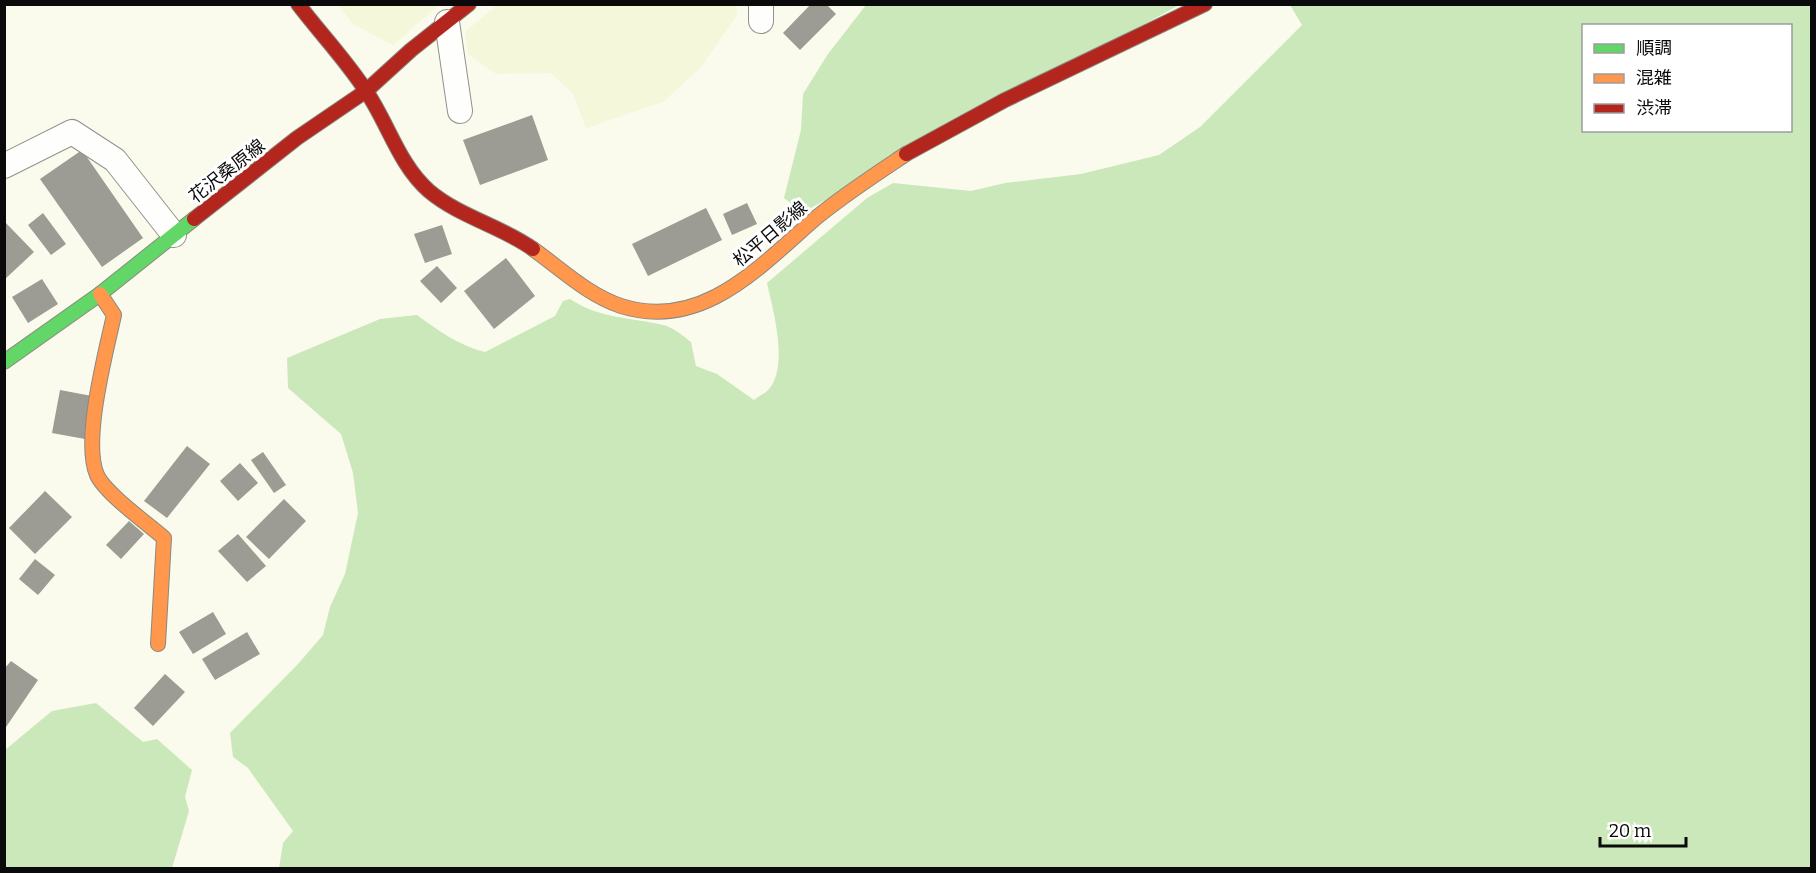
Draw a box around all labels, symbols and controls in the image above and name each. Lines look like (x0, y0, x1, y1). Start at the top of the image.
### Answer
legend (1582, 24, 1792, 132)
text: 順調 (1636, 37, 1672, 59)
text: 混雑 (1636, 67, 1672, 89)
text: 渋滞 (1636, 97, 1672, 119)
street label: 花沢桑原線 (185, 135, 269, 207)
street label: 松平日影線 (728, 197, 812, 271)
scale bar (1600, 810, 1686, 848)
text: 20 m (1609, 820, 1651, 842)

